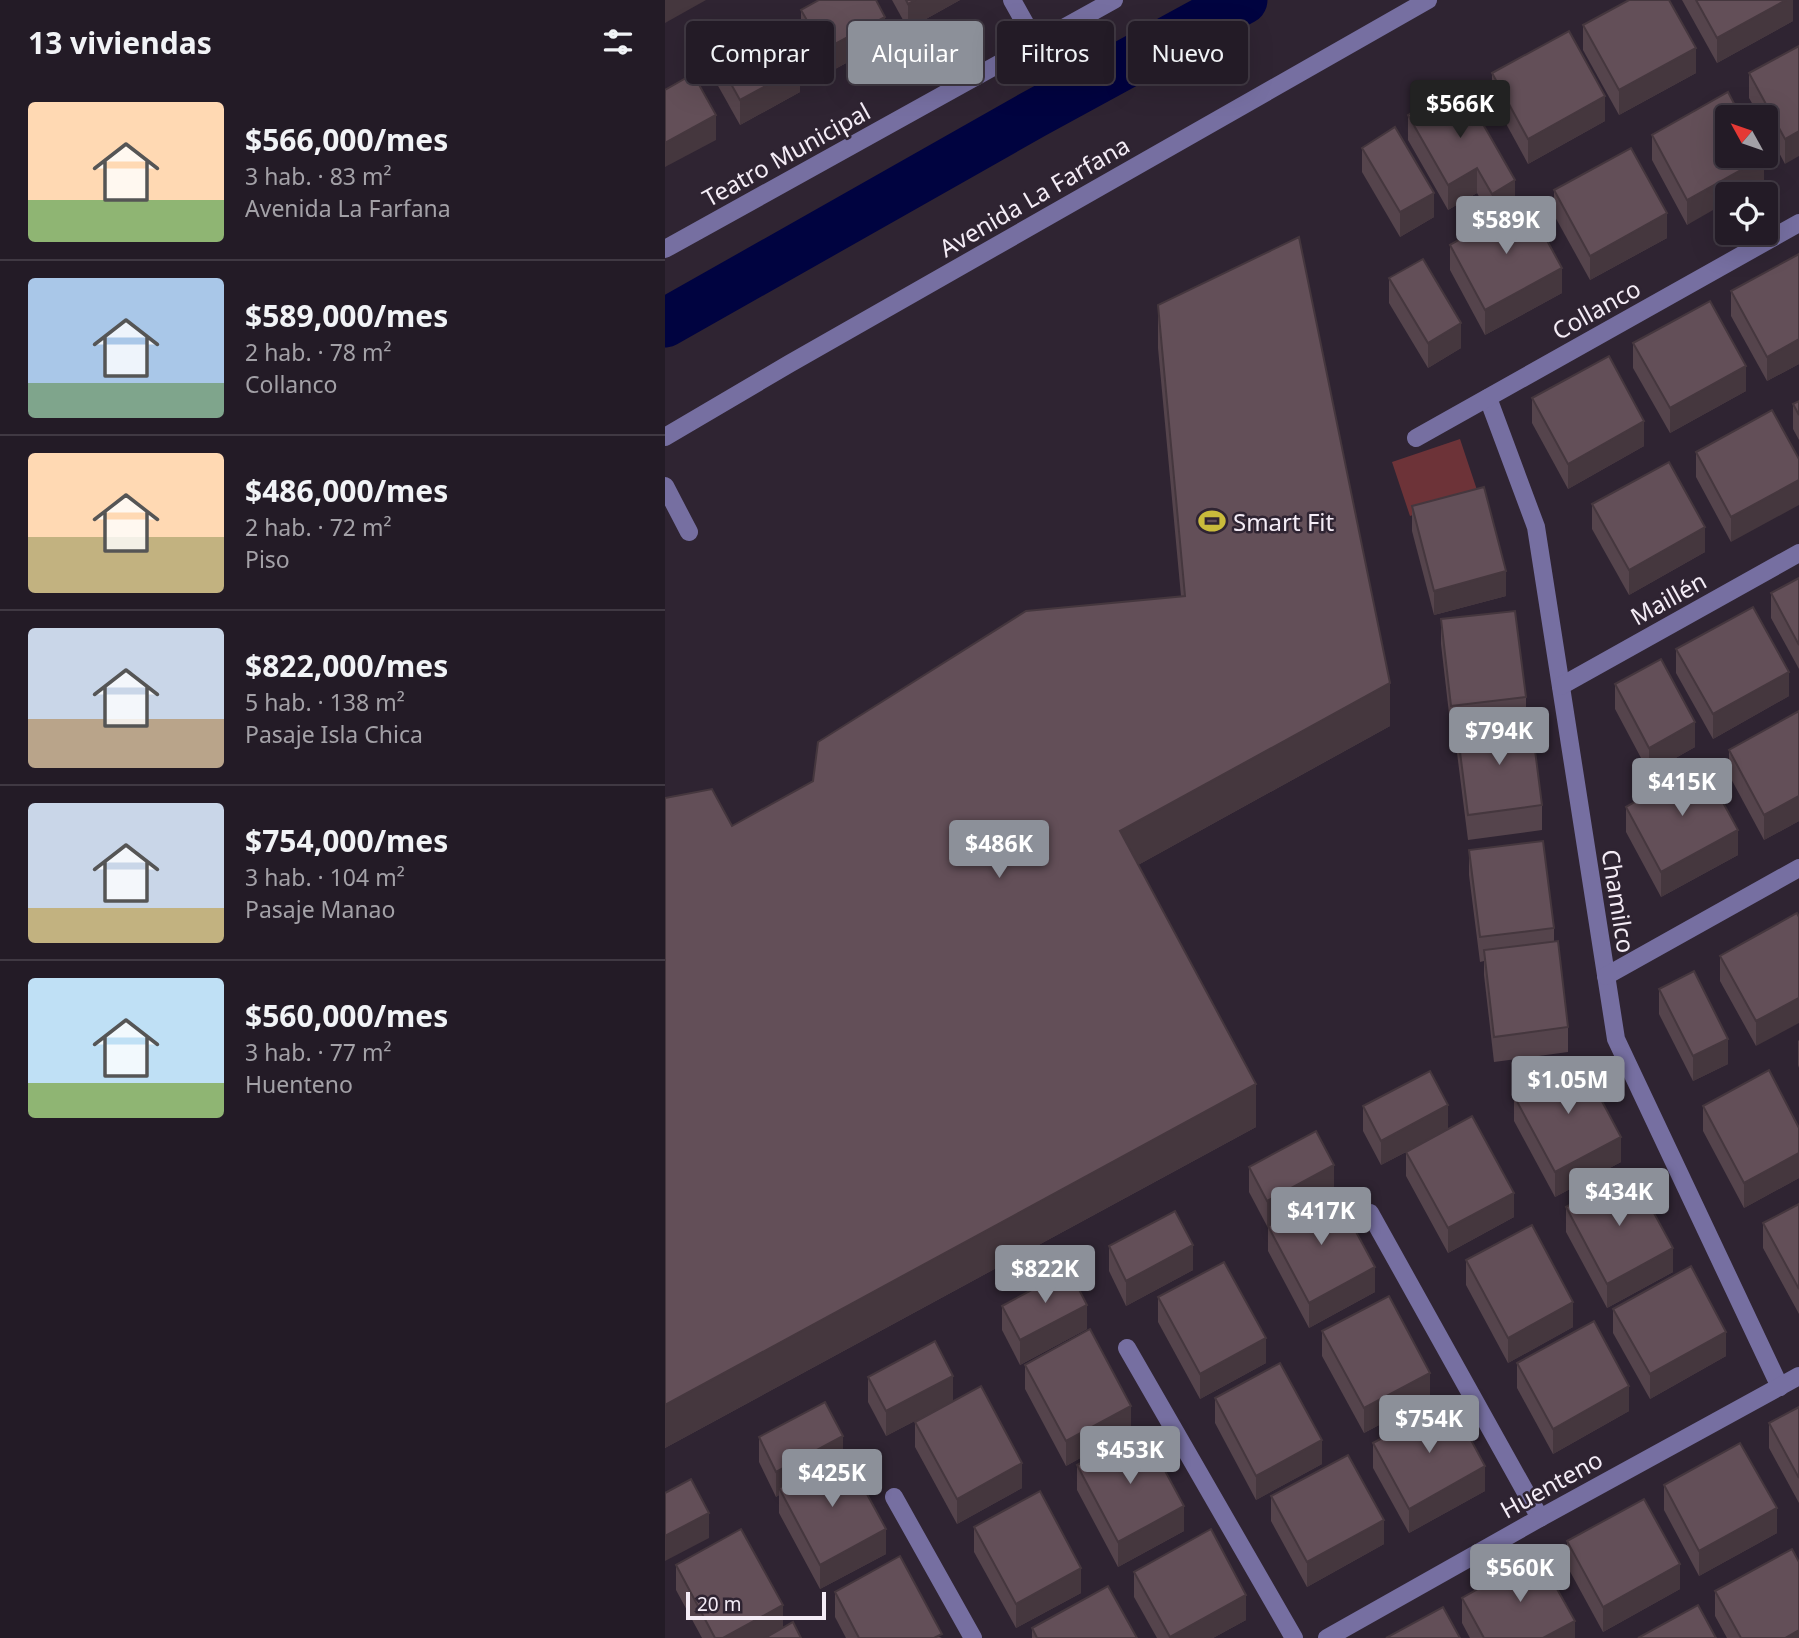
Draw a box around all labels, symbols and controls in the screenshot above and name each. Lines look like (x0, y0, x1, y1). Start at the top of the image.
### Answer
chip: Comprar (686, 21, 834, 84)
chip: Alquilar (848, 21, 983, 84)
chip: Filtros (997, 21, 1114, 84)
chip: Nuevo (1128, 21, 1248, 84)
text: 13 viviendas (28, 22, 212, 63)
icon: filters (599, 23, 637, 61)
pin: $566K (1411, 80, 1509, 140)
text: $566K (1426, 87, 1494, 119)
street label: Teatro Municipal (696, 94, 876, 214)
north arrow (1715, 105, 1778, 168)
map controls (1715, 105, 1778, 245)
text: $566,000/mes (245, 119, 448, 160)
street label: Avenida La Farfana (933, 128, 1135, 264)
icon: home (84, 130, 168, 214)
text: 3 hab. · 83 m² (245, 160, 392, 192)
button: locate (1715, 182, 1778, 245)
text: Avenida La Farfana (245, 192, 451, 224)
pin: $589K (1457, 196, 1555, 256)
text: $589K (1472, 203, 1540, 235)
street label: Collanco (1546, 271, 1646, 347)
text: $589,000/mes (245, 295, 448, 336)
icon: home (84, 306, 168, 390)
text: 2 hab. · 78 m² (245, 336, 392, 368)
text: Collanco (245, 368, 337, 400)
text: $486,000/mes (245, 470, 448, 511)
icon: home (84, 481, 168, 565)
place label: Smart Fit (1233, 505, 1335, 538)
sports icon: Smart Fit (1197, 506, 1227, 536)
text: 2 hab. · 72 m² (245, 511, 392, 543)
text: Piso (245, 543, 290, 575)
street label: Maillén (1624, 564, 1712, 632)
text: $822,000/mes (245, 645, 448, 686)
icon: home (84, 656, 168, 740)
text: 5 hab. · 138 m² (245, 686, 405, 718)
pin: $794K (1450, 708, 1548, 767)
text: $794K (1465, 714, 1533, 746)
text: Pasaje Isla Chica (245, 718, 423, 750)
pin: $415K (1633, 758, 1731, 818)
text: $415K (1648, 765, 1716, 797)
text: $754,000/mes (245, 820, 448, 861)
pin: $486K (950, 820, 1048, 880)
text: $486K (965, 827, 1033, 859)
icon: home (84, 831, 168, 915)
street label: Chamilco (1595, 847, 1643, 955)
text: 3 hab. · 104 m² (245, 861, 405, 893)
text: Pasaje Manao (245, 893, 395, 925)
text: $560,000/mes (245, 995, 448, 1036)
icon: home (84, 1006, 168, 1090)
text: 3 hab. · 77 m² (245, 1036, 392, 1068)
pin: $1.05M (1511, 1056, 1625, 1116)
text: $1.05M (1528, 1063, 1608, 1095)
text: Huenteno (245, 1068, 353, 1100)
pin: $434K (1570, 1168, 1668, 1228)
text: $434K (1585, 1175, 1653, 1207)
pin: $417K (1272, 1188, 1370, 1247)
text: $417K (1287, 1194, 1355, 1226)
pin: $822K (996, 1246, 1094, 1305)
text: $822K (1011, 1252, 1079, 1284)
pin: $754K (1380, 1396, 1478, 1455)
text: $754K (1395, 1402, 1463, 1434)
pin: $453K (1081, 1426, 1179, 1486)
text: $453K (1096, 1433, 1164, 1465)
street label: Huenteno (1494, 1442, 1608, 1526)
pin: $425K (783, 1450, 881, 1509)
text: $425K (798, 1456, 866, 1488)
pin: $560K (1471, 1544, 1569, 1604)
text: $560K (1486, 1551, 1554, 1583)
scale bar (686, 1589, 826, 1621)
text: 20 m (697, 1591, 741, 1617)

